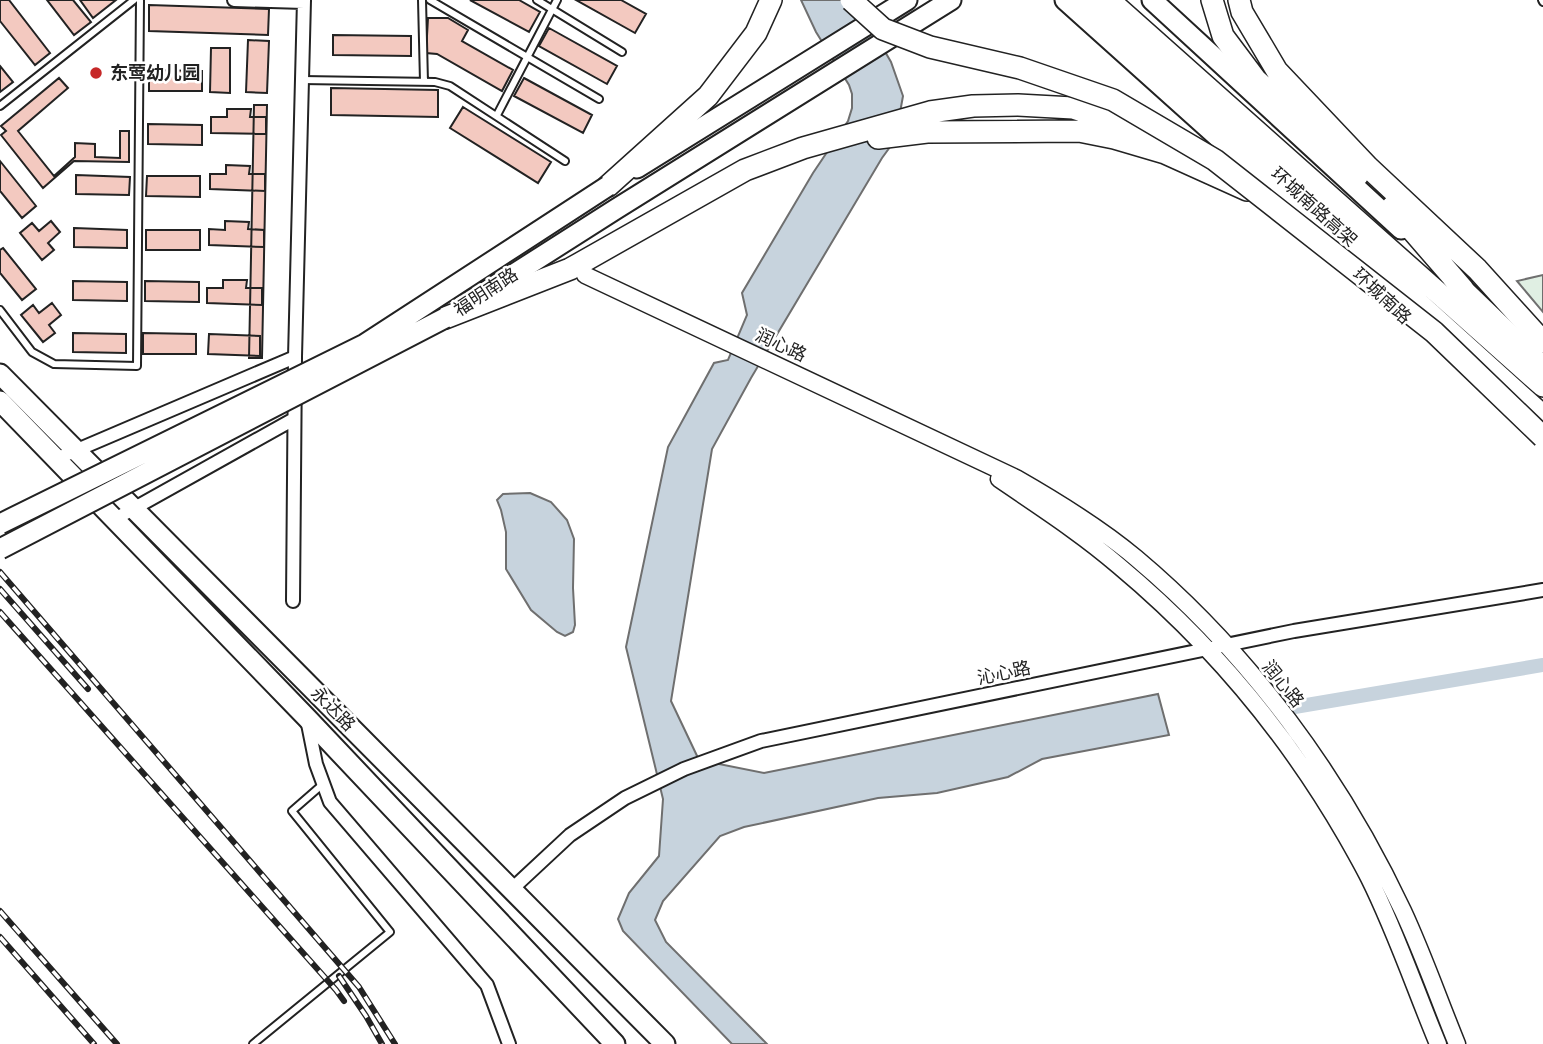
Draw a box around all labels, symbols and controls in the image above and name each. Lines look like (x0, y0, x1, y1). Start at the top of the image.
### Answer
place label: 东莺幼儿园 (110, 63, 200, 83)
marker: 东莺幼儿园 (88, 65, 104, 81)
street label: 环城南路高架 (1267, 163, 1361, 251)
street label: 福明南路 (450, 264, 522, 320)
street label: 环城南路 (1349, 264, 1415, 328)
street label: 润心路 (752, 325, 810, 365)
street label: 润心路 (1258, 657, 1308, 711)
street label: 沁心路 (976, 658, 1032, 688)
street label: 永达路 (307, 683, 359, 735)

